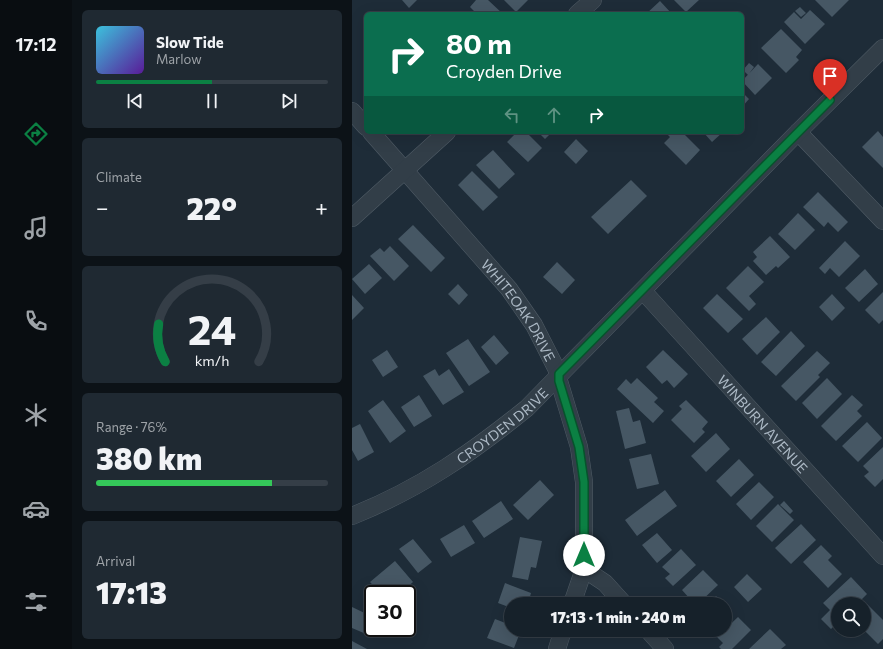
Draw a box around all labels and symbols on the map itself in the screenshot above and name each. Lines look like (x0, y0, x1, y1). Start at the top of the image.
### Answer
pin (813, 59, 847, 100)
street label: WHITEOAK DRIVE (478, 255, 559, 364)
street label: WINBURN AVENUE (714, 371, 812, 476)
street label: CROYDEN DRIVE (453, 384, 551, 467)
position arrow (563, 534, 605, 576)
speed limit sign: 30 (364, 585, 416, 637)

